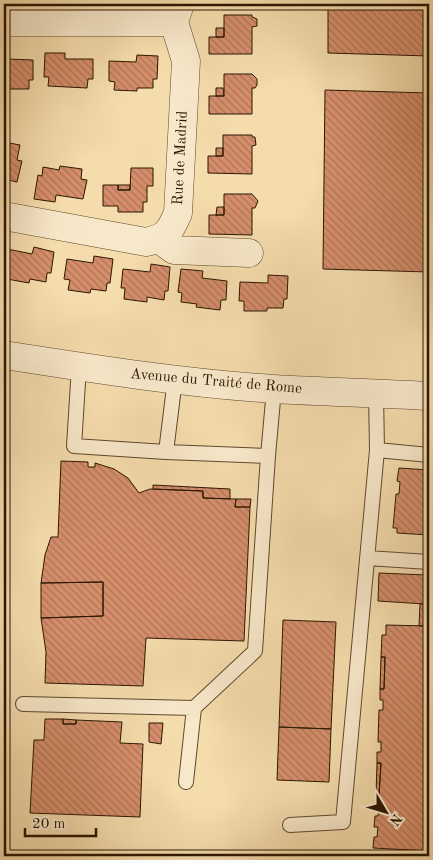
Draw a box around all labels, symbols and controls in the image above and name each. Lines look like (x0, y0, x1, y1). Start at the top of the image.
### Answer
street label: Rue de Madrid (171, 110, 191, 206)
street label: Avenue du Traité de Rome (129, 367, 303, 397)
north arrow (360, 788, 410, 838)
scale bar (25, 805, 96, 837)
text: N (386, 811, 404, 828)
text: 20 m (32, 817, 66, 832)

